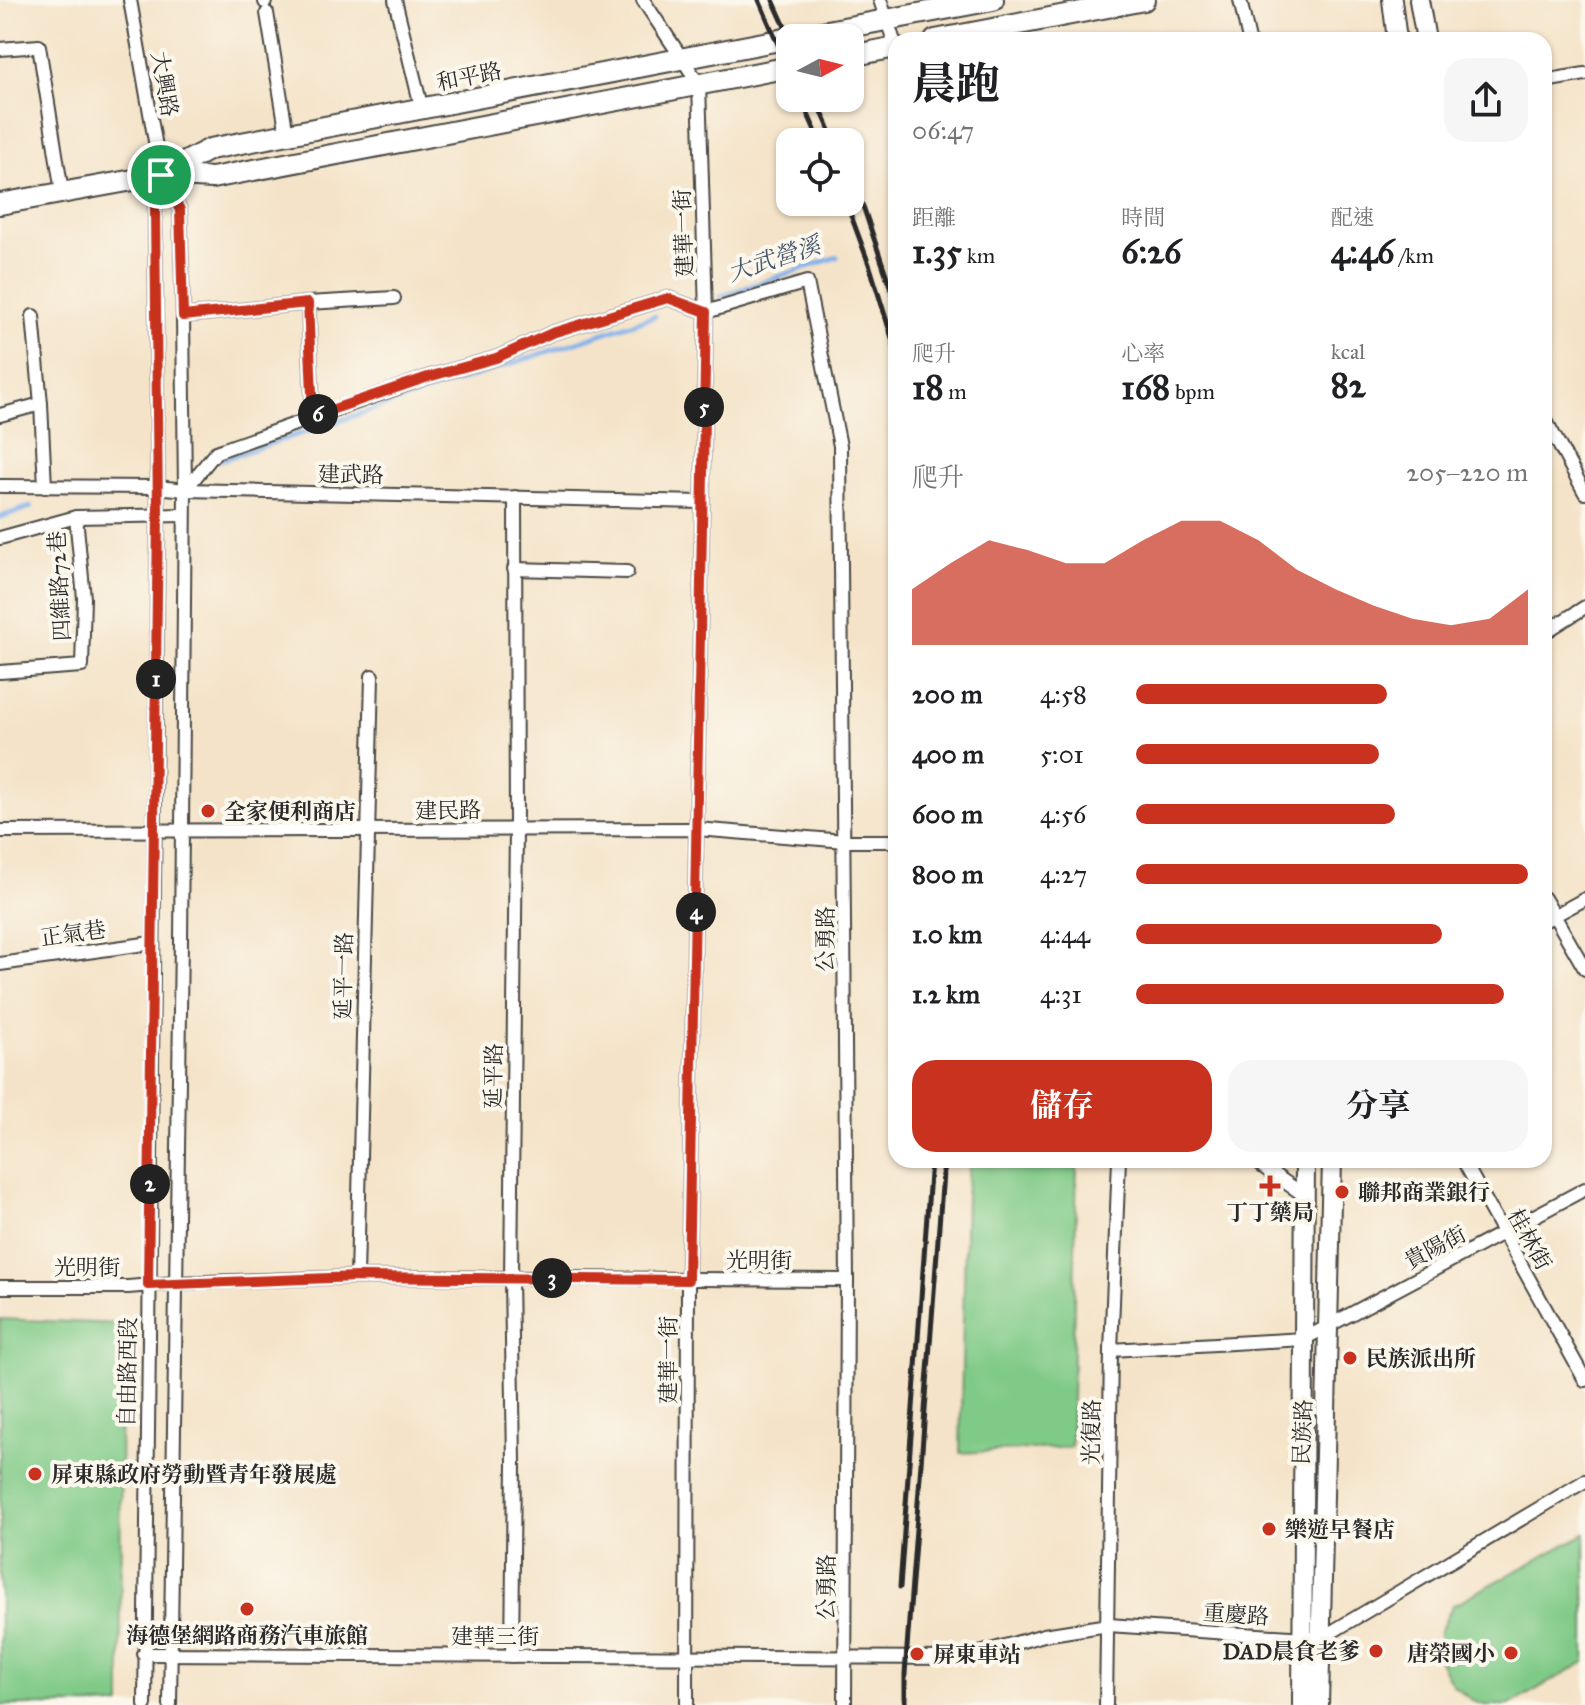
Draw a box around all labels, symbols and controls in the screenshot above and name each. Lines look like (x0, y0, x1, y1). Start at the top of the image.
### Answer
north arrow (776, 24, 864, 112)
map controls (776, 24, 864, 216)
street label: 大興路 (145, 49, 184, 119)
street label: 和平路 (434, 57, 504, 96)
text: 晨跑 (912, 57, 1000, 111)
button: share (1444, 58, 1528, 142)
text: 06:47 (912, 114, 974, 146)
button: locate (776, 128, 864, 216)
pin (127, 141, 195, 209)
icon: arrive (139, 153, 183, 197)
street label: 建華一街 (668, 189, 699, 277)
text: 距離 (912, 204, 956, 231)
text: 時間 (1121, 204, 1165, 231)
text: 配速 (1331, 204, 1375, 231)
water label: 大武營溪 (724, 229, 827, 288)
text: 1.35 (912, 231, 962, 272)
text: 6:26 (1121, 231, 1182, 272)
text: 4:46 (1331, 231, 1395, 272)
text: km (962, 242, 995, 269)
text: /km (1395, 242, 1434, 269)
text: kcal (1331, 338, 1365, 365)
text: 爬升 (912, 340, 956, 367)
text: 心率 (1121, 340, 1165, 367)
text: 82 (1331, 365, 1366, 406)
text: 18 (912, 367, 944, 408)
text: 168 (1121, 367, 1170, 408)
text: m (944, 378, 967, 405)
text: bpm (1170, 378, 1215, 405)
pin: 5 (684, 387, 724, 427)
text: 5 (699, 393, 709, 420)
pin: 6 (298, 394, 338, 434)
text: 6 (312, 400, 324, 427)
text: 205–220 m (1406, 456, 1528, 488)
street label: 建武路 (318, 460, 384, 489)
text: 爬升 (912, 461, 964, 493)
street label: 四維路72巷 (43, 530, 76, 642)
pin: 1 (136, 659, 176, 699)
text: 1 (152, 665, 160, 692)
text: 200 m (912, 678, 983, 710)
text: 4:58 (1040, 678, 1087, 710)
text: 400 m (912, 738, 984, 770)
text: 5:01 (1040, 738, 1084, 770)
street label: 建民路 (415, 796, 481, 825)
place label: 全家便利商店 (224, 798, 356, 825)
text: 600 m (912, 798, 983, 830)
text: 4:56 (1040, 798, 1086, 830)
marker: 全家便利商店 (199, 802, 217, 820)
text: 800 m (912, 858, 984, 890)
text: 4:27 (1040, 858, 1087, 890)
pin: 4 (676, 892, 716, 932)
text: 4 (690, 898, 702, 925)
street label: 公勇路 (812, 906, 839, 972)
street label: 正氣巷 (39, 916, 108, 951)
text: 1.0 km (912, 918, 982, 950)
text: 4:44 (1040, 918, 1090, 950)
street label: 延平一路 (329, 932, 358, 1020)
text: 1.2 km (912, 978, 980, 1010)
text: 4:31 (1040, 978, 1082, 1010)
street label: 延平路 (479, 1043, 508, 1109)
button: 儲存 (912, 1060, 1212, 1152)
button: 分享 (1228, 1060, 1528, 1152)
pin: 2 (130, 1164, 170, 1204)
text: 2 (145, 1170, 155, 1197)
marker: 丁丁藥局 (1261, 1177, 1279, 1195)
place label: 聯邦商業銀行 (1358, 1179, 1490, 1206)
marker: 聯邦商業銀行 (1333, 1183, 1351, 1201)
place label: 丁丁藥局 (1226, 1199, 1314, 1226)
street label: 桂林街 (1502, 1204, 1557, 1275)
street label: 貴陽街 (1400, 1220, 1471, 1275)
street label: 光明街 (726, 1247, 792, 1274)
street label: 光明街 (54, 1254, 120, 1281)
pin: 3 (532, 1258, 572, 1298)
text: 3 (548, 1264, 556, 1291)
street label: 建華一街 (655, 1316, 682, 1404)
street label: 自由路西段 (113, 1317, 142, 1427)
place label: 民族派出所 (1366, 1345, 1476, 1372)
marker: 民族派出所 (1341, 1349, 1359, 1367)
street label: 光復路 (1077, 1399, 1106, 1465)
street label: 民族路 (1288, 1399, 1317, 1465)
place label: 屏東縣政府勞動暨青年發展處 (51, 1461, 337, 1488)
marker: 屏東縣政府勞動暨青年發展處 (26, 1465, 44, 1483)
place label: 樂遊早餐店 (1285, 1516, 1395, 1543)
marker: 樂遊早餐店 (1260, 1520, 1278, 1538)
street label: 公勇路 (813, 1554, 840, 1620)
street label: 重慶路 (1202, 1599, 1270, 1630)
marker: 海德堡網路商務汽車旅館 (238, 1600, 256, 1618)
place label: 海德堡網路商務汽車旅館 (126, 1622, 368, 1649)
street label: 建華三街 (451, 1623, 539, 1650)
place label: DAD晨食老爹 (1223, 1638, 1360, 1665)
place label: 唐榮國小 (1407, 1640, 1495, 1667)
place label: 屏東車站 (933, 1641, 1021, 1668)
marker: DAD晨食老爹 (1367, 1642, 1385, 1660)
marker: 唐榮國小 (1502, 1644, 1520, 1662)
marker: 屏東車站 (908, 1645, 926, 1663)

